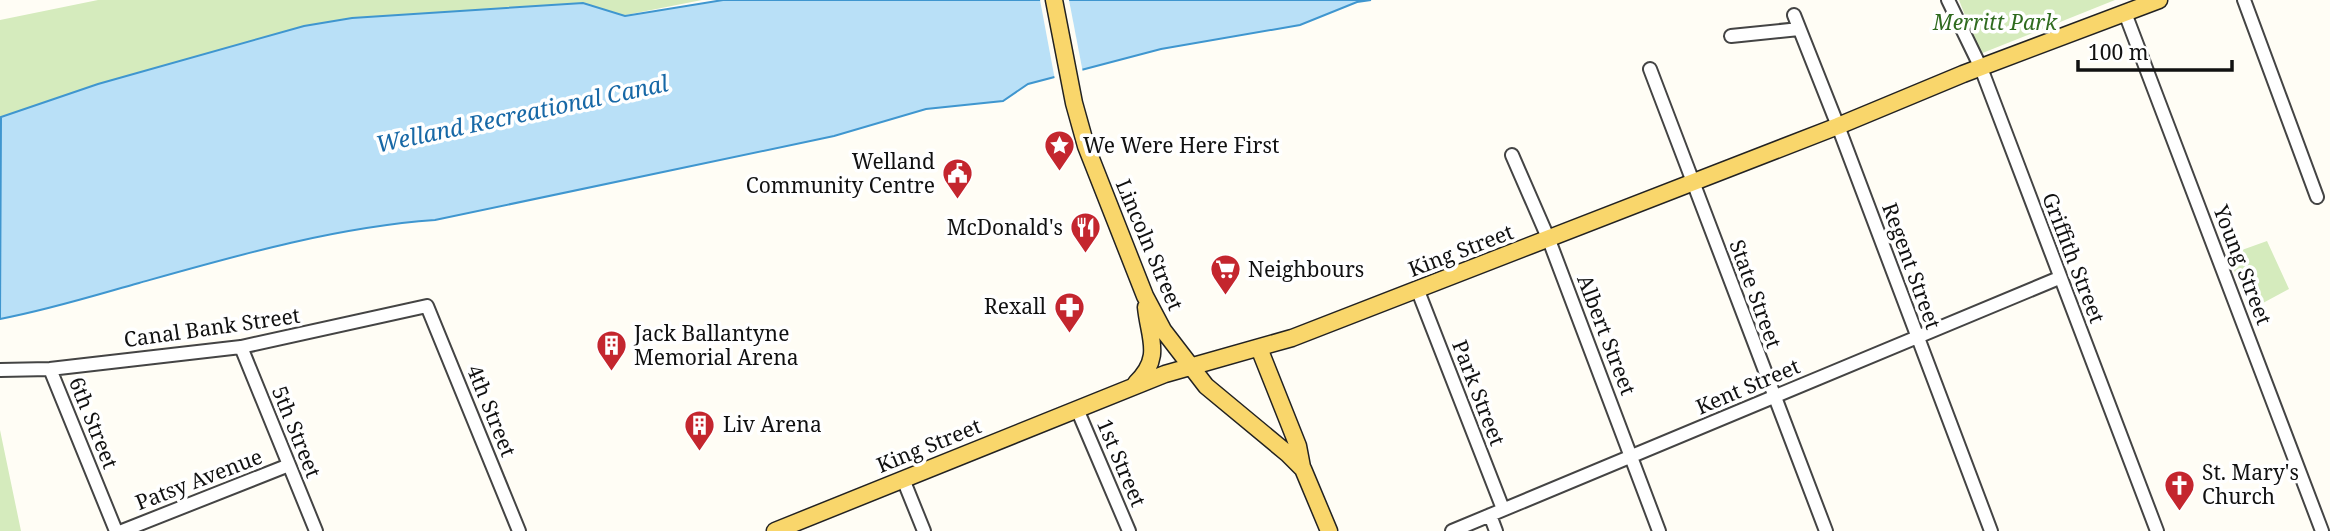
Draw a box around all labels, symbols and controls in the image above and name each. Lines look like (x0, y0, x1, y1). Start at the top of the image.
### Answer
park label: Merritt Park (1932, 8, 2058, 36)
scale bar (2078, 28, 2232, 72)
text: 100 m (2088, 38, 2149, 66)
water label: Welland Recreational Canal (373, 66, 671, 160)
place icon: We Were Here First (1043, 129, 1077, 173)
place label: We Were Here First (1083, 131, 1279, 159)
place label: Welland Community Centre (746, 147, 935, 199)
public building icon: Welland Community Centre (941, 157, 975, 201)
street label: Lincoln Street (1110, 175, 1190, 314)
street label: Griffith Street (2036, 188, 2112, 327)
street label: Regent Street (1876, 199, 1948, 333)
street label: Young Street (2207, 200, 2279, 328)
restaurant icon: McDonald's (1069, 211, 1103, 255)
place label: McDonald's (947, 213, 1063, 241)
street label: King Street (1404, 217, 1517, 283)
street label: State Street (1723, 236, 1788, 352)
supermarket icon: Neighbours (1208, 253, 1242, 297)
place label: Neighbours (1248, 255, 1364, 283)
street label: Albert Street (1571, 270, 1643, 399)
pharmacy icon: Rexall (1052, 290, 1086, 334)
place label: Rexall (984, 292, 1046, 320)
street label: Canal Bank Street (122, 301, 302, 353)
place label: Jack Ballantyne Memorial Arena (633, 319, 799, 371)
building icon: Jack Ballantyne Memorial Arena (594, 329, 628, 373)
street label: Park Street (1446, 336, 1512, 449)
street label: Kent Street (1691, 352, 1804, 421)
street label: 4th Street (461, 361, 523, 461)
street label: 6th Street (63, 373, 125, 473)
street label: 5th Street (266, 382, 328, 482)
building icon: Liv Arena (683, 408, 717, 452)
place label: Liv Arena (723, 410, 822, 438)
street label: King Street (872, 411, 985, 479)
street label: 1st Street (1091, 415, 1153, 511)
street label: Patsy Avenue (131, 442, 266, 516)
place label: St. Mary's Church (2202, 458, 2299, 510)
church icon: St. Mary's Church (2162, 468, 2196, 512)

